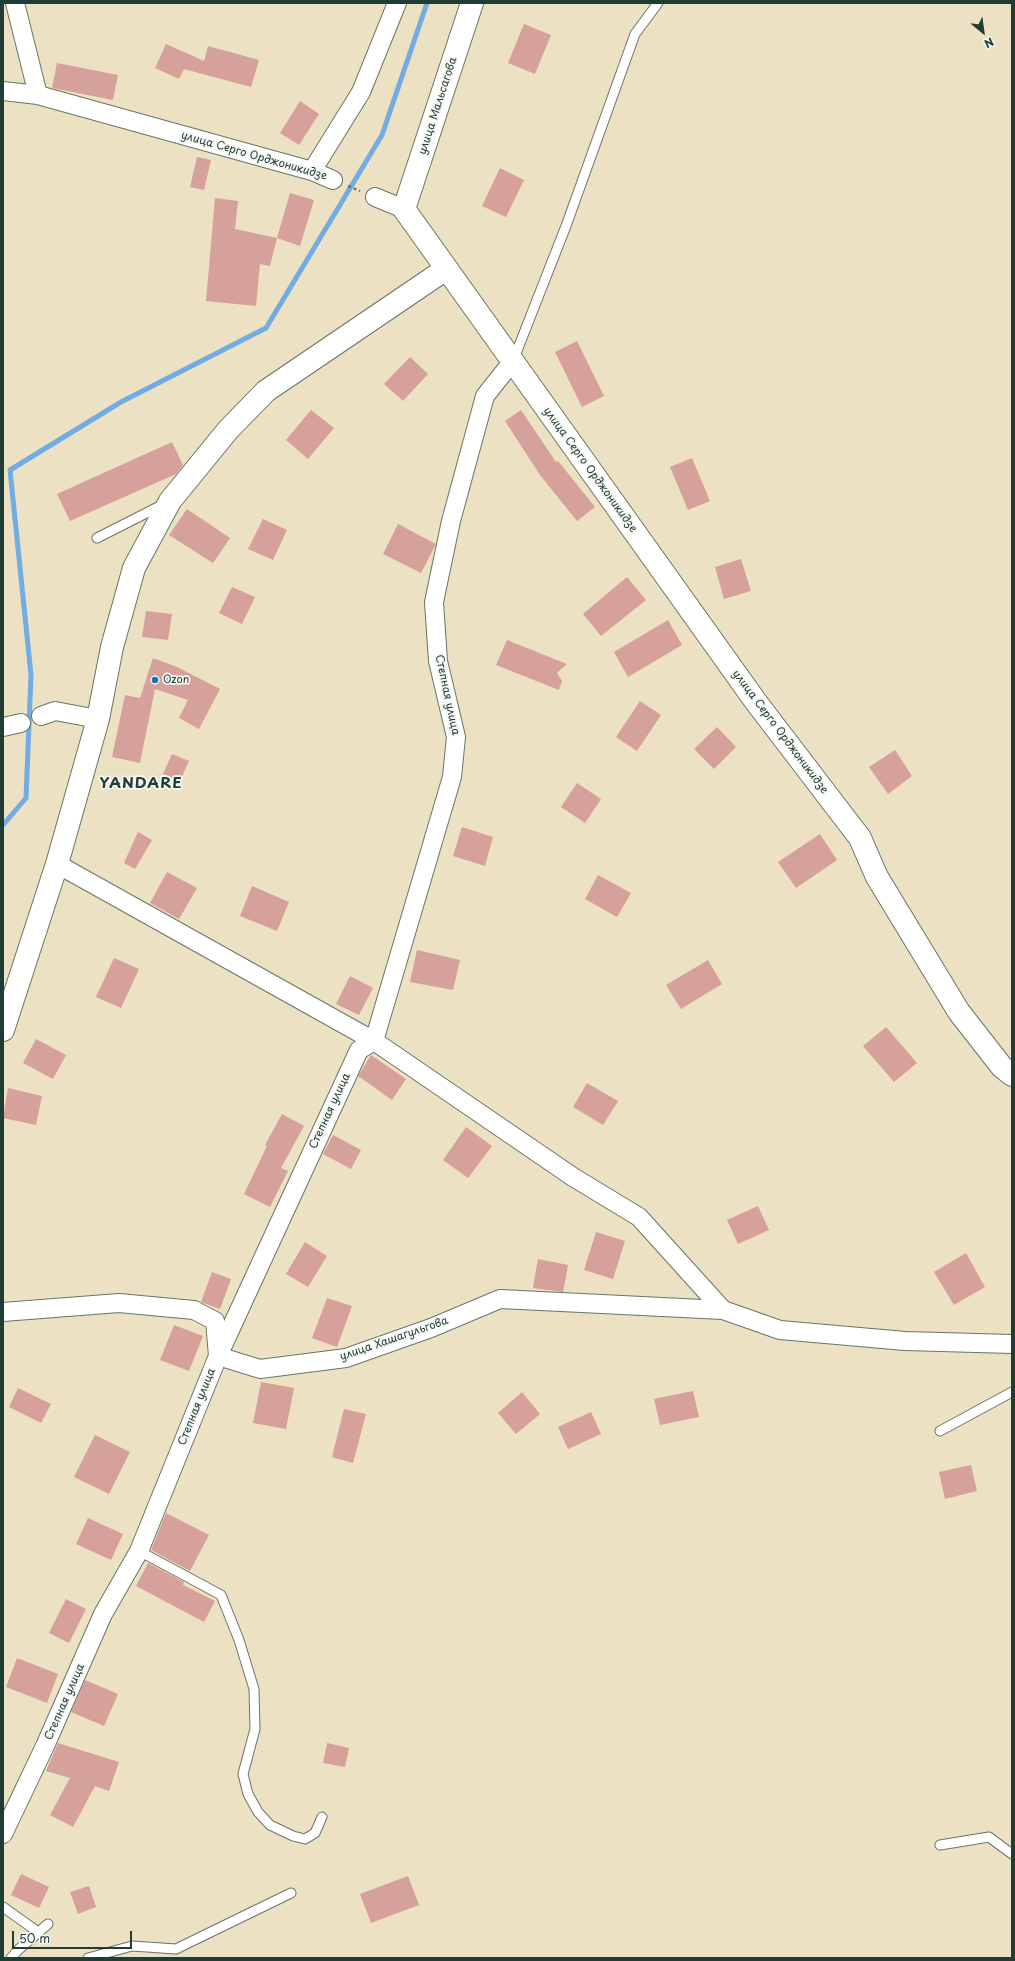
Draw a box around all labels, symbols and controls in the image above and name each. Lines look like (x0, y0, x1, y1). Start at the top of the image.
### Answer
north arrow (963, 12, 1003, 52)
text: N (981, 33, 997, 52)
street label: улица Мальсагова (416, 56, 460, 156)
street label: улица Серго Орджоникидзе (179, 129, 329, 183)
street label: улица Серго Орджоникидзе (540, 405, 640, 535)
street label: Степная улица (432, 654, 462, 736)
street label: улица Серго Орджоникидзе (729, 668, 831, 796)
place label: Ozon (163, 673, 189, 687)
marker: Ozon (150, 675, 160, 685)
district label: YANDARE (99, 775, 183, 793)
street label: Степная улица (307, 1071, 353, 1151)
street label: улица Хашагульгова (338, 1314, 450, 1364)
street label: Степная улица (176, 1367, 218, 1447)
street label: Степная улица (42, 1662, 88, 1742)
scale bar (14, 1923, 134, 1949)
text: 50 m (19, 1929, 50, 1947)

